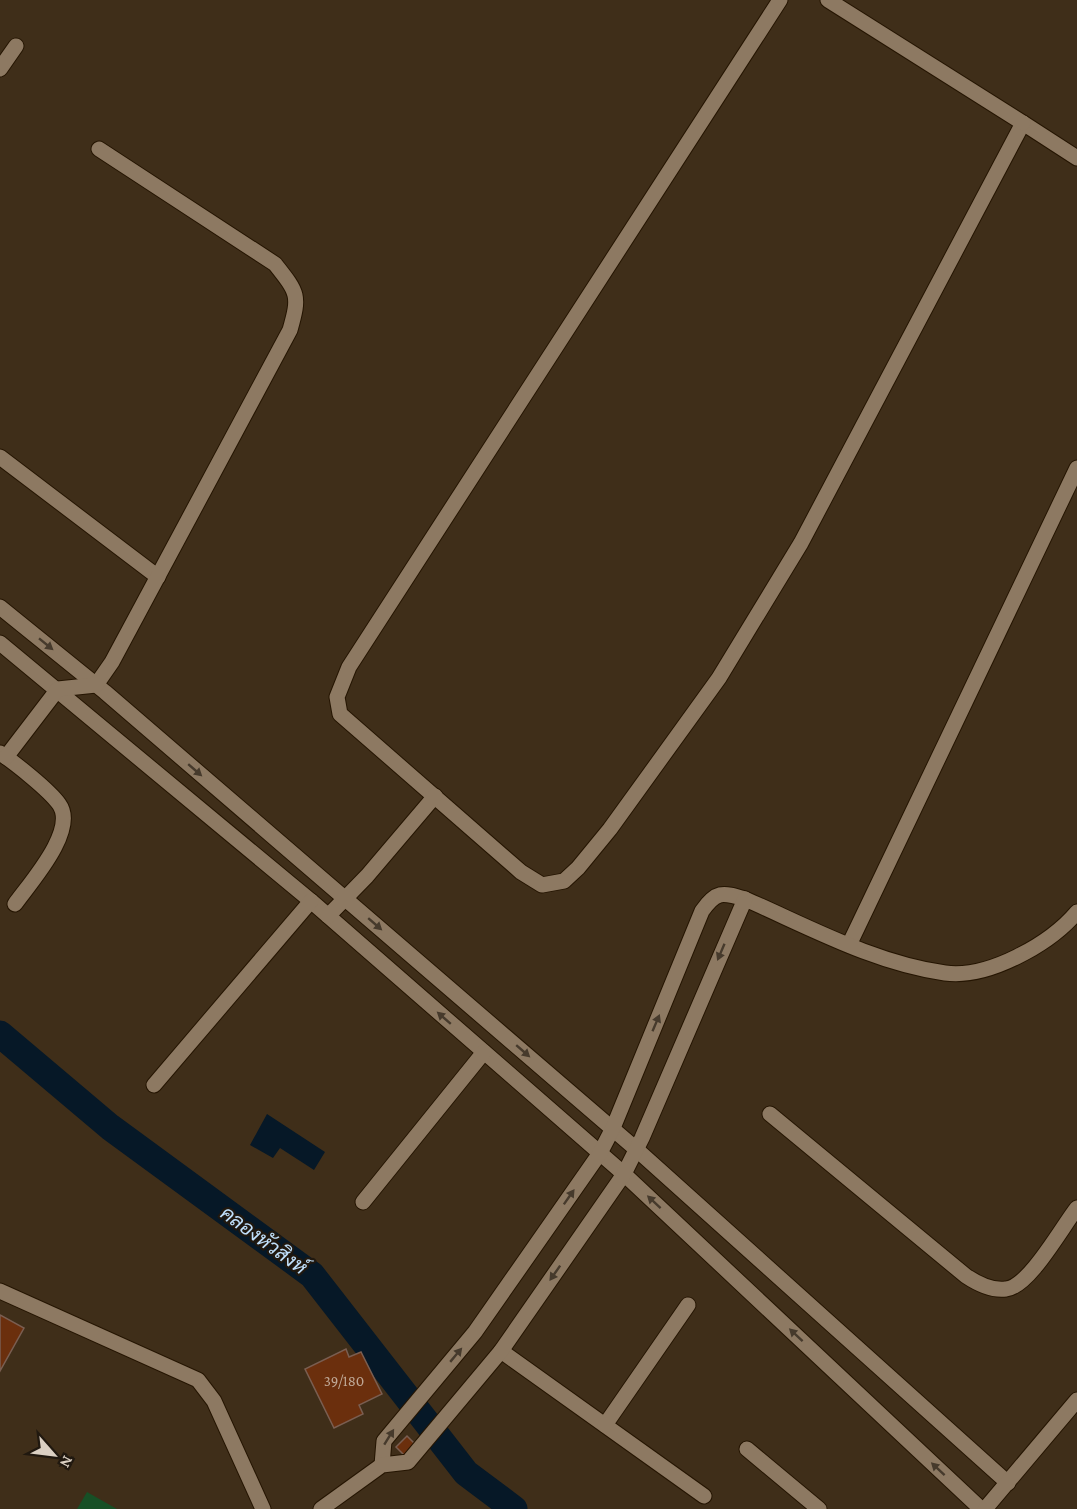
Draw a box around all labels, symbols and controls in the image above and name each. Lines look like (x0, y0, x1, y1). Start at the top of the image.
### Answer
one-way arrow (38, 637, 53, 650)
one-way arrow (187, 763, 202, 776)
one-way arrow (367, 917, 383, 930)
one-way arrow (717, 944, 726, 961)
one-way arrow (437, 1011, 452, 1024)
one-way arrow (652, 1014, 661, 1032)
one-way arrow (515, 1044, 530, 1057)
one-way arrow (563, 1189, 575, 1205)
one-way arrow (647, 1195, 661, 1209)
water label: คลองหัวสิงห์ (217, 1199, 315, 1280)
one-way arrow (549, 1265, 561, 1281)
one-way arrow (789, 1329, 804, 1342)
one-way arrow (449, 1347, 462, 1363)
house number: 39/180 (324, 1373, 364, 1389)
north arrow (24, 1425, 84, 1485)
one-way arrow (384, 1428, 394, 1445)
text: N (57, 1453, 77, 1471)
one-way arrow (931, 1463, 946, 1476)

